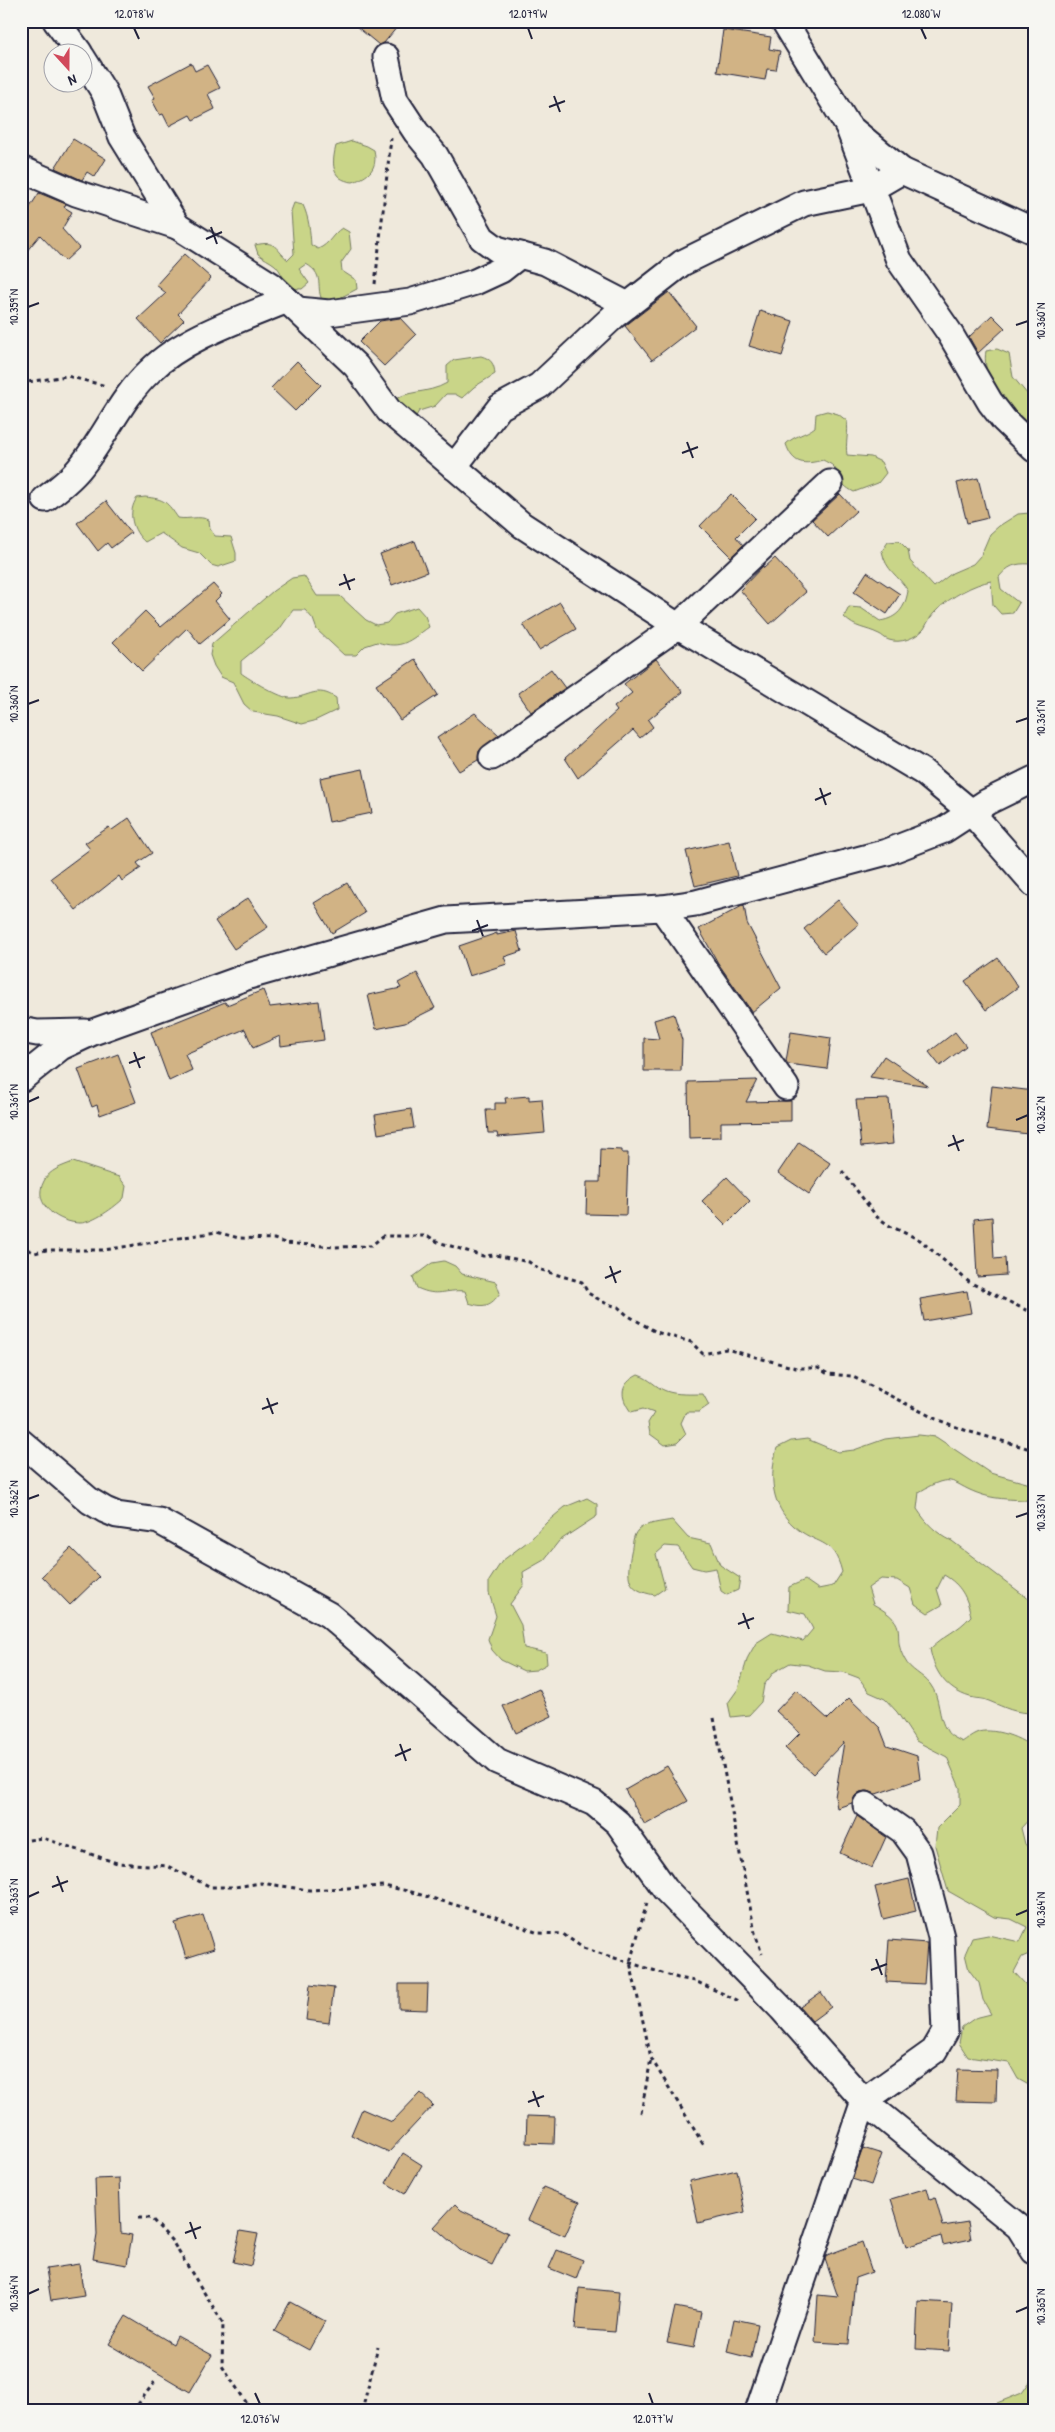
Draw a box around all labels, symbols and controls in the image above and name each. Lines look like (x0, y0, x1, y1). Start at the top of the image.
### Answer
text: 12.078°W (114, 5, 154, 22)
text: 12.079°W (509, 5, 548, 22)
text: 12.080°W (902, 5, 941, 22)
north arrow (42, 42, 92, 92)
text: N (65, 70, 80, 91)
text: 10.359°N (5, 289, 22, 325)
text: 10.360°N (1032, 302, 1049, 340)
text: 10.360°N (5, 685, 22, 723)
text: 10.361°N (1032, 700, 1049, 736)
text: 10.361°N (5, 1084, 22, 1120)
text: 10.362°N (1032, 1096, 1049, 1134)
text: 10.362°N (5, 1480, 22, 1518)
text: 10.363°N (1032, 1494, 1049, 1532)
text: 10.363°N (5, 1878, 22, 1916)
text: 10.364°N (1032, 1892, 1049, 1928)
text: 10.364°N (5, 2276, 22, 2312)
text: 10.365°N (1032, 2289, 1049, 2325)
text: 12.076°W (241, 2410, 280, 2427)
text: 12.077°W (633, 2410, 674, 2427)

